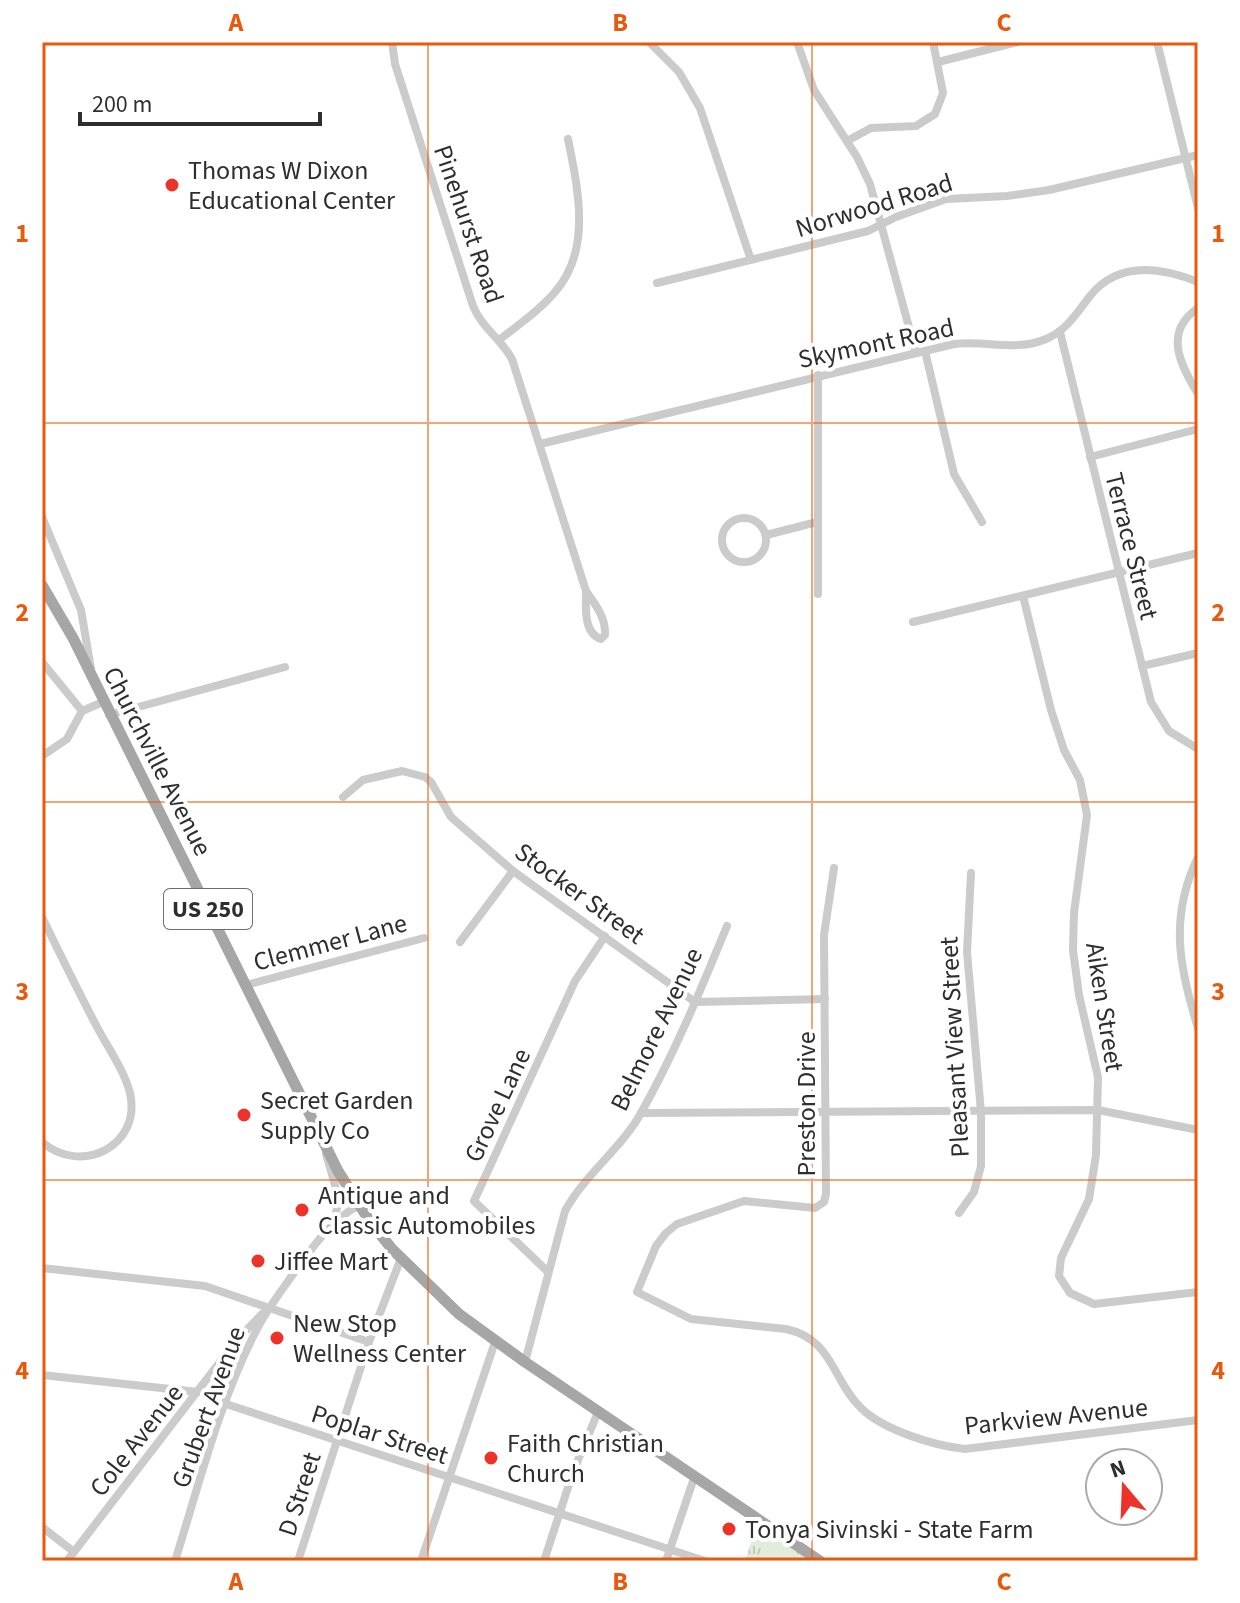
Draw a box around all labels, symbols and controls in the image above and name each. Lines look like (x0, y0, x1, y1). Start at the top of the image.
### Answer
text: A (228, 4, 245, 41)
text: B (612, 4, 628, 41)
text: C (996, 4, 1012, 41)
scale bar (80, 76, 320, 126)
text: 200 m (92, 87, 152, 122)
street label: Pinehurst Road (424, 140, 513, 308)
place label: Thomas W Dixon Educational Center (188, 152, 396, 219)
street label: Norwood Road (791, 164, 957, 247)
marker: Thomas W Dixon Educational Center (163, 176, 181, 194)
text: 1 (15, 215, 29, 252)
text: 1 (1211, 215, 1225, 252)
street label: Skymont Road (795, 309, 957, 378)
street label: Terrace Street (1095, 469, 1168, 624)
text: 2 (15, 594, 29, 631)
text: 2 (1211, 594, 1225, 631)
street label: Churchville Avenue (94, 660, 221, 862)
street label: Stocker Street (507, 834, 652, 953)
road number: US 250 (164, 889, 252, 929)
street label: Clemmer Lane (249, 904, 411, 981)
street label: Pleasant View Street (930, 935, 979, 1158)
street label: Aiken Street (1076, 940, 1133, 1075)
street label: Belmore Avenue (601, 941, 712, 1117)
text: 3 (15, 973, 29, 1010)
text: 3 (1211, 973, 1225, 1010)
street label: Preston Drive (788, 1031, 825, 1177)
street label: Grove Lane (455, 1042, 540, 1168)
place label: Secret Garden Supply Co (260, 1082, 413, 1149)
marker: Secret Garden Supply Co (235, 1106, 253, 1124)
place label: Antique and Classic Automobiles (318, 1177, 535, 1244)
marker: Antique and Classic Automobiles (293, 1201, 311, 1219)
place label: Jiffee Mart (274, 1243, 389, 1280)
marker: Jiffee Mart (249, 1252, 267, 1270)
place label: New Stop Wellness Center (293, 1305, 467, 1372)
street label: Grubert Avenue (162, 1321, 255, 1493)
marker: New Stop Wellness Center (268, 1329, 286, 1347)
text: 4 (15, 1352, 29, 1389)
text: 4 (1211, 1352, 1225, 1389)
street label: Cole Avenue (81, 1376, 192, 1504)
street label: Parkview Avenue (963, 1388, 1150, 1445)
street label: Poplar Street (307, 1395, 453, 1474)
place label: Faith Christian Church (507, 1425, 664, 1492)
street label: D Street (269, 1447, 330, 1541)
north arrow (1084, 1447, 1164, 1527)
marker: Faith Christian Church (482, 1449, 500, 1467)
text: N (1106, 1452, 1130, 1487)
place label: Tonya Sivinski - State Farm (745, 1511, 1034, 1548)
marker: Tonya Sivinski - State Farm (720, 1520, 738, 1538)
text: A (228, 1563, 245, 1600)
text: B (612, 1563, 628, 1600)
text: C (996, 1563, 1012, 1600)

